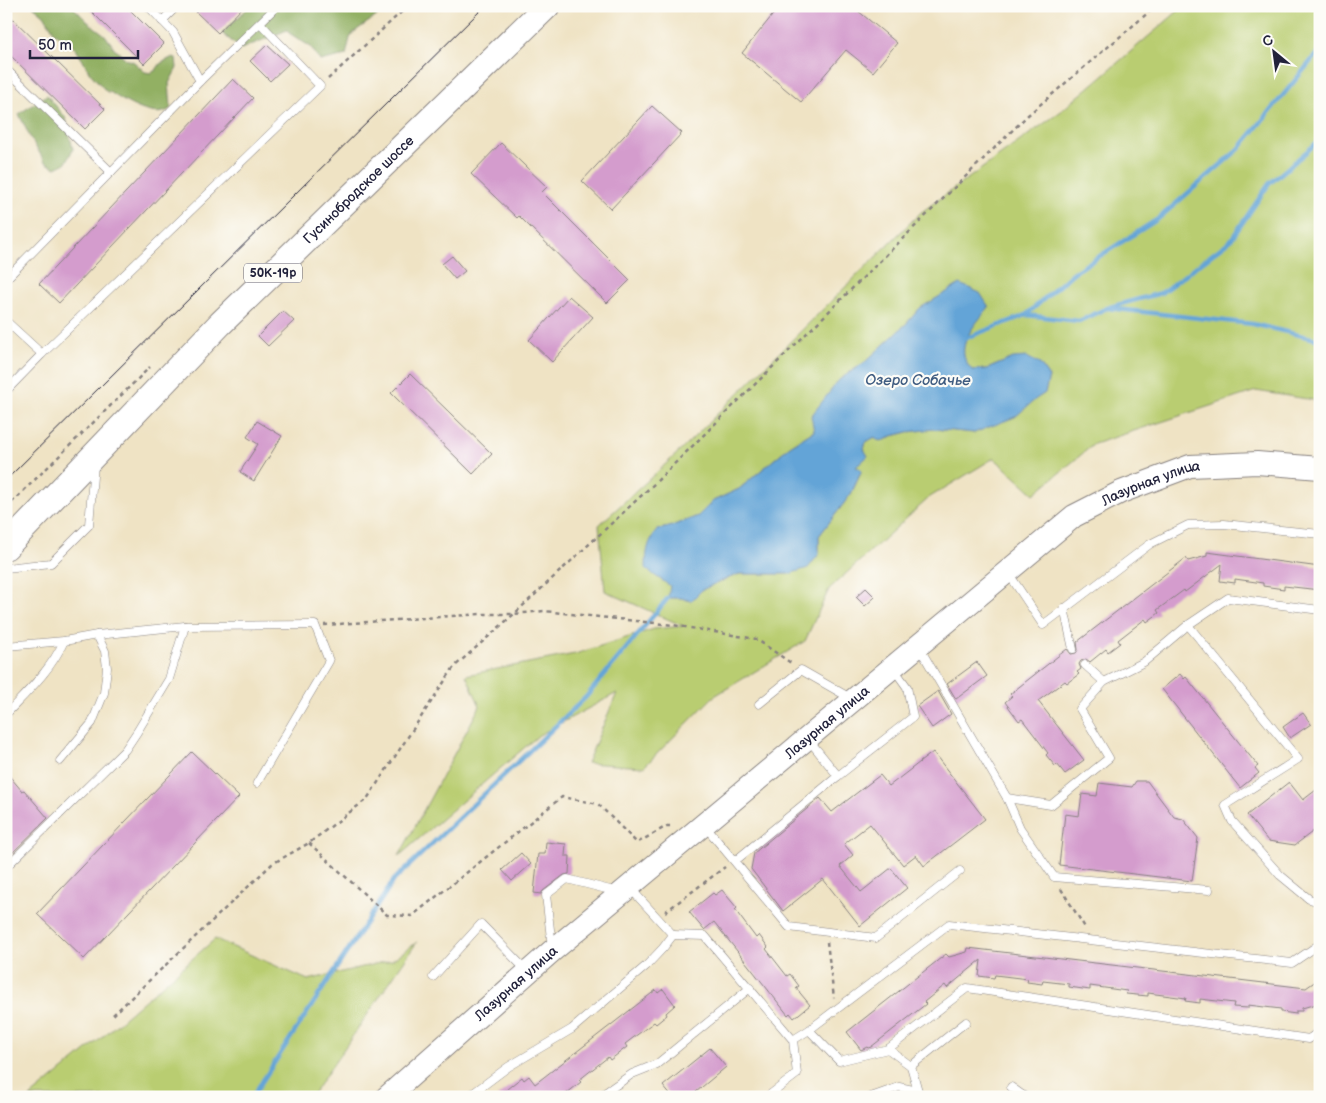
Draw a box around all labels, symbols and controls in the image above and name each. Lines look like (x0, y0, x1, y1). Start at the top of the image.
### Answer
scale bar (30, 28, 138, 60)
north arrow (1248, 28, 1298, 78)
text: С (1260, 31, 1277, 51)
text: 50 m (38, 36, 72, 55)
street label: Гусинобродское шоссе (299, 132, 417, 247)
road number: 50К-19р (244, 264, 302, 282)
water label: Озеро Собачье (865, 371, 971, 390)
street label: Лазурная улица (1098, 457, 1201, 510)
street label: Лазурная улица (780, 681, 873, 763)
street label: Лазурная улица (470, 941, 561, 1025)

